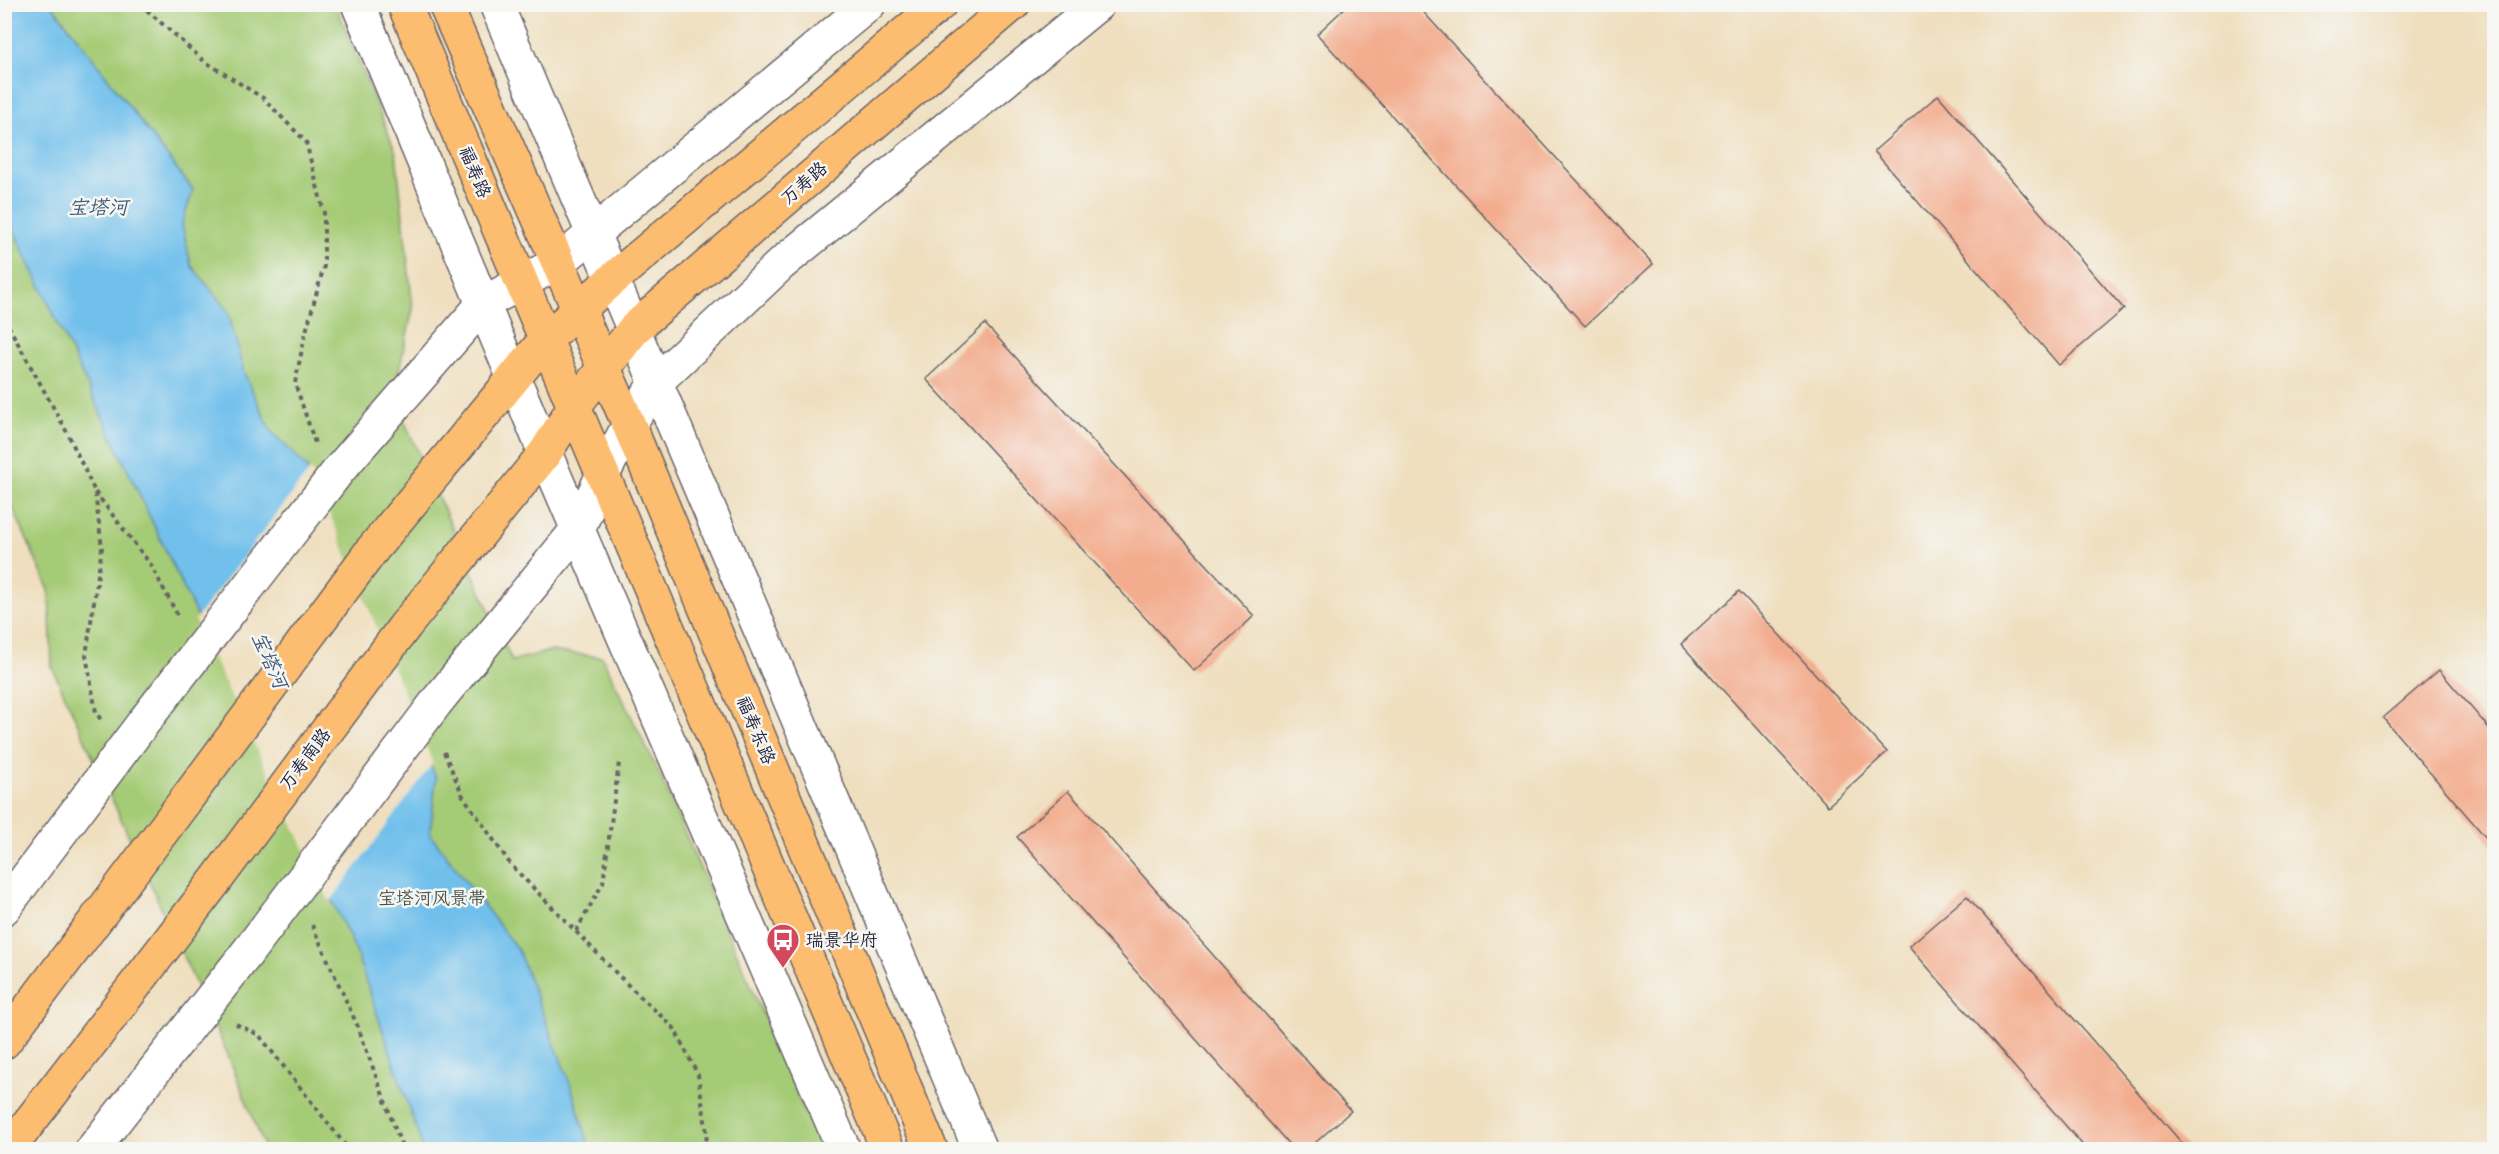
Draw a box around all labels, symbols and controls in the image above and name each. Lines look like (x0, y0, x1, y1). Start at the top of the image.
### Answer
street label: 福寿路 (452, 144, 494, 202)
street label: 万寿路 (778, 158, 833, 211)
water label: 宝塔河 (68, 197, 131, 222)
water label: 宝塔河 (244, 629, 293, 696)
street label: 福寿东路 (730, 693, 778, 768)
street label: 万寿南路 (276, 725, 337, 796)
park label: 宝塔河风景带 (378, 889, 486, 911)
bus stop icon: 瑞景华府 (765, 922, 801, 969)
place label: 瑞景华府 (806, 931, 878, 953)

